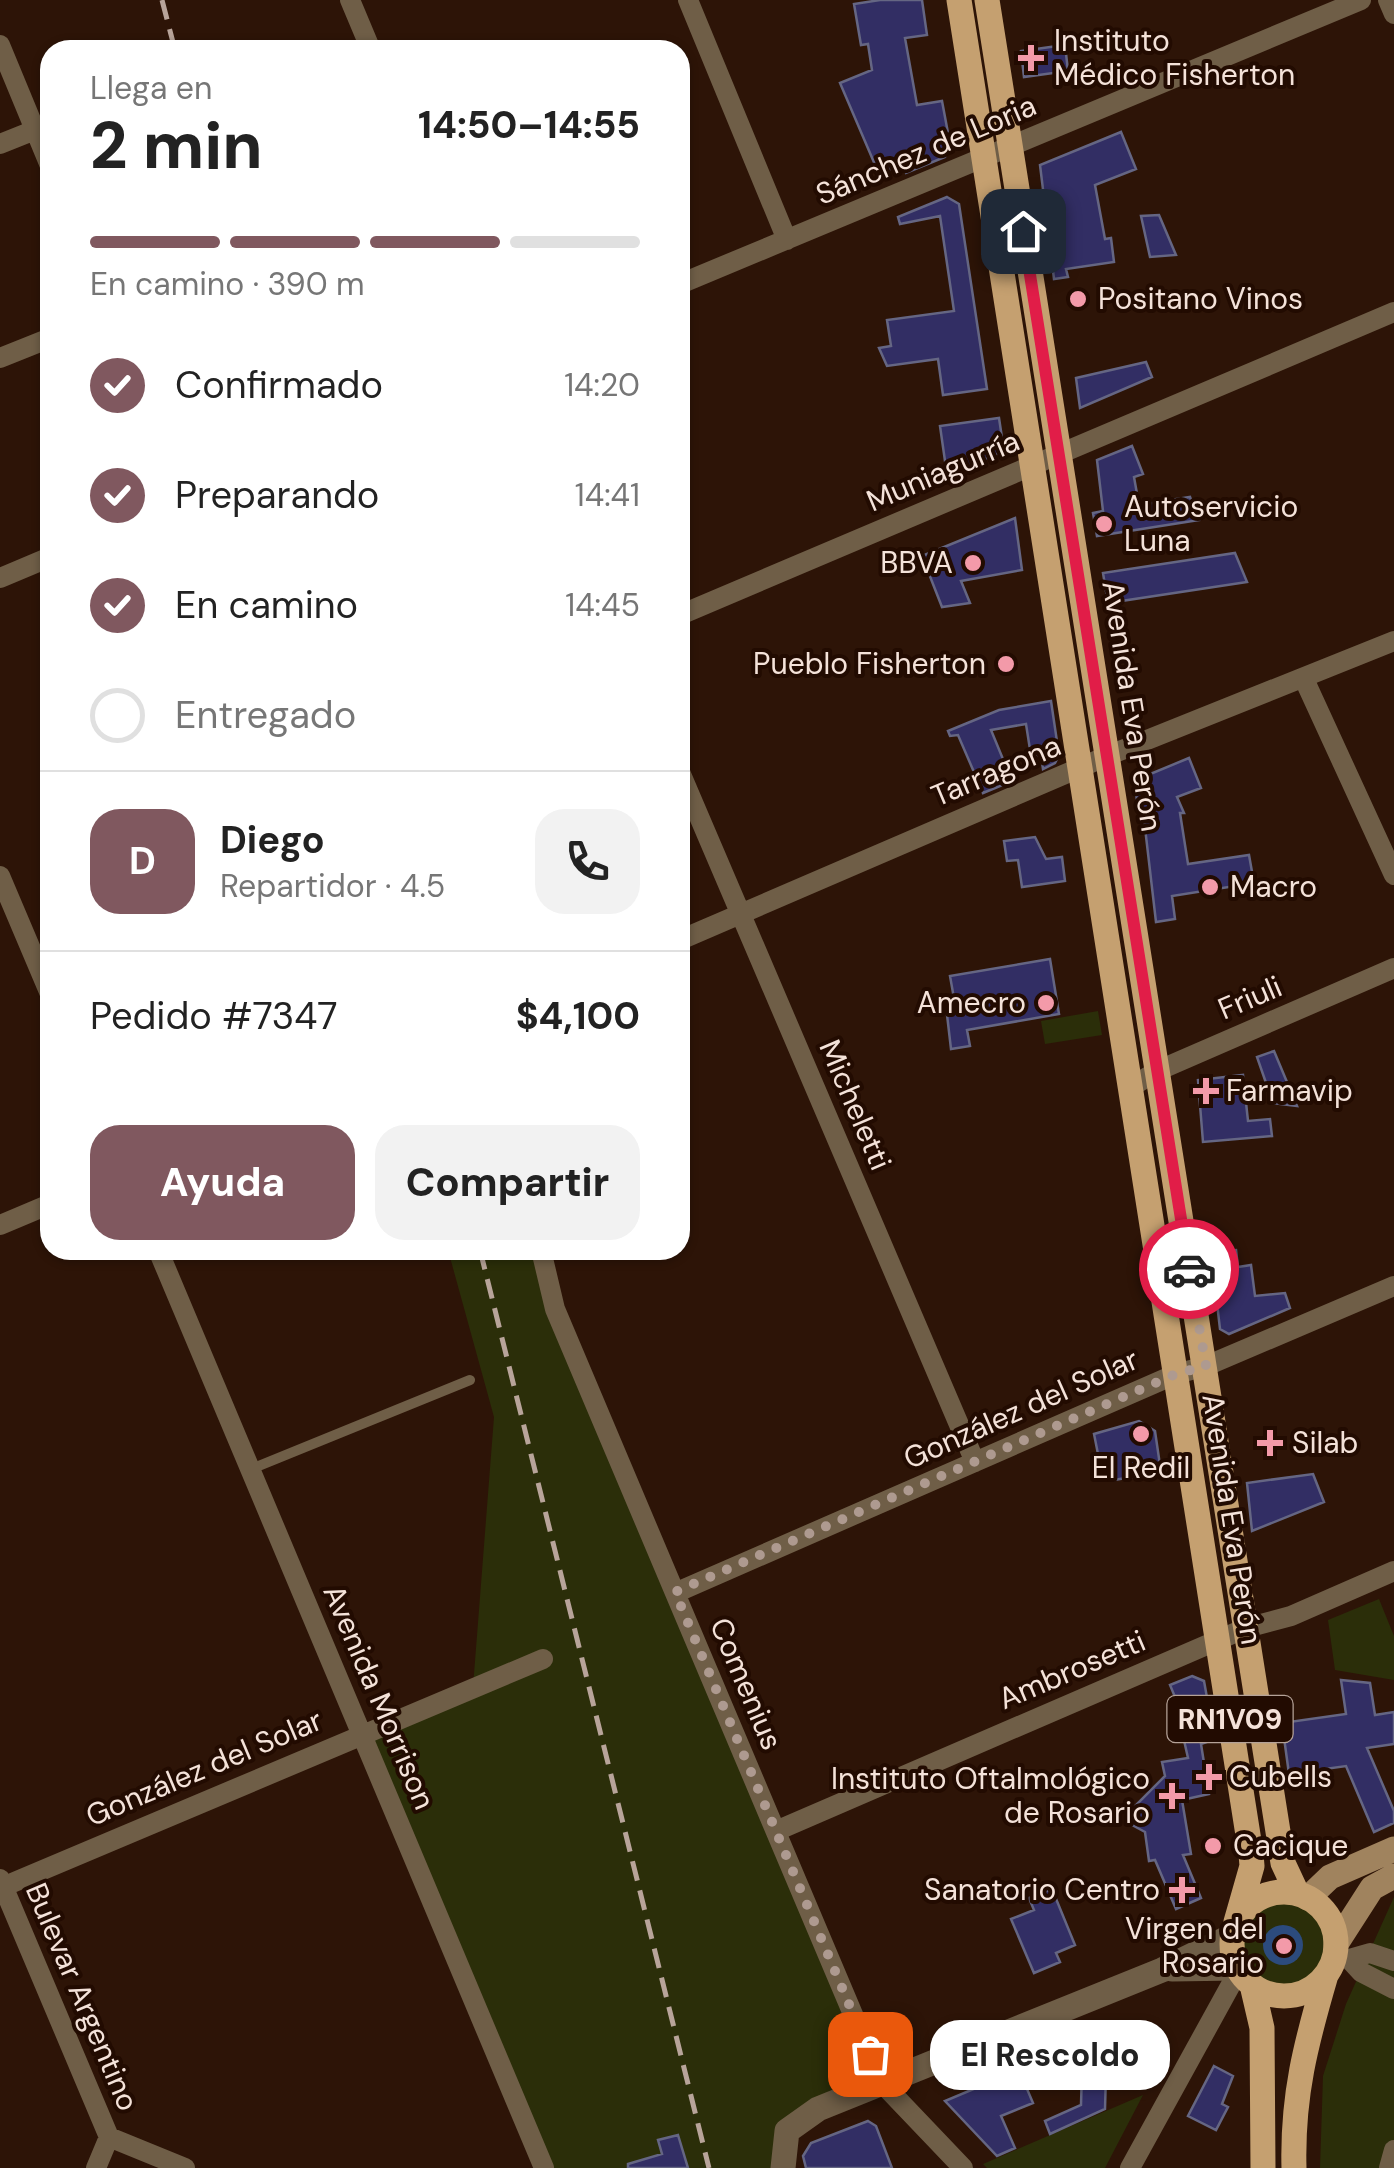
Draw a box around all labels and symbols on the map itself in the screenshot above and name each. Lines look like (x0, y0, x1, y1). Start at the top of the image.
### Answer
place label: Instituto Médico Fisherton (1054, 21, 1295, 94)
marker: Instituto Médico Fisherton (1018, 45, 1044, 71)
street label: Sánchez de Loria (810, 86, 1042, 214)
pin (981, 189, 1066, 274)
place label: Positano Vinos (1098, 279, 1303, 318)
marker: Positano Vinos (1067, 288, 1089, 310)
street label: Muniagurría (860, 421, 1025, 520)
place label: Autoservicio Luna (1124, 487, 1298, 560)
marker: Autoservicio Luna (1093, 513, 1115, 535)
place label: BBVA (880, 543, 953, 582)
marker: BBVA (962, 552, 984, 574)
street label: Avenida Eva Perón (1093, 578, 1172, 834)
place label: Pueblo Fisherton (753, 644, 986, 683)
marker: Pueblo Fisherton (995, 653, 1017, 675)
street label: Tarragona (925, 726, 1066, 815)
place label: Macro (1230, 867, 1317, 906)
marker: Macro (1199, 876, 1221, 898)
street label: Friuli (1212, 967, 1288, 1028)
place label: Amecro (917, 983, 1026, 1022)
marker: Amecro (1035, 992, 1057, 1014)
street label: Micheletti (811, 1034, 900, 1176)
place label: Farmavip (1226, 1071, 1353, 1110)
marker: Farmavip (1195, 1080, 1217, 1102)
courier (1139, 1219, 1239, 1319)
street label: González del Solar (897, 1339, 1144, 1478)
street label: Avenida Eva Perón (1193, 1391, 1272, 1647)
marker: El Redil (1130, 1423, 1152, 1445)
place label: Silab (1292, 1423, 1358, 1462)
marker: Silab (1257, 1430, 1283, 1456)
place label: El Redil (1092, 1448, 1190, 1487)
street label: Avenida Morrison (315, 1578, 444, 1815)
street label: Comenius (701, 1612, 792, 1756)
street label: Ambrosetti (992, 1621, 1151, 1718)
road number: RN1V09 (1168, 1696, 1292, 1742)
street label: González del Solar (80, 1700, 328, 1835)
place label: Cubells (1229, 1757, 1332, 1796)
place label: Instituto Oftalmológico de Rosario (831, 1759, 1150, 1832)
marker: Cubells (1198, 1766, 1220, 1788)
marker: Instituto Oftalmológico de Rosario (1159, 1783, 1185, 1809)
place label: Cacique (1233, 1826, 1348, 1865)
marker: Cacique (1202, 1835, 1224, 1857)
place label: Sanatorio Centro (924, 1870, 1160, 1909)
street label: Bulevar Argentino (17, 1877, 148, 2117)
marker: Sanatorio Centro (1169, 1877, 1195, 1903)
place label: Virgen del Rosario (1125, 1909, 1264, 1982)
marker: Virgen del Rosario (1273, 1935, 1295, 1957)
pin (828, 2012, 913, 2097)
callout: El Rescoldo (930, 2019, 1170, 2089)

